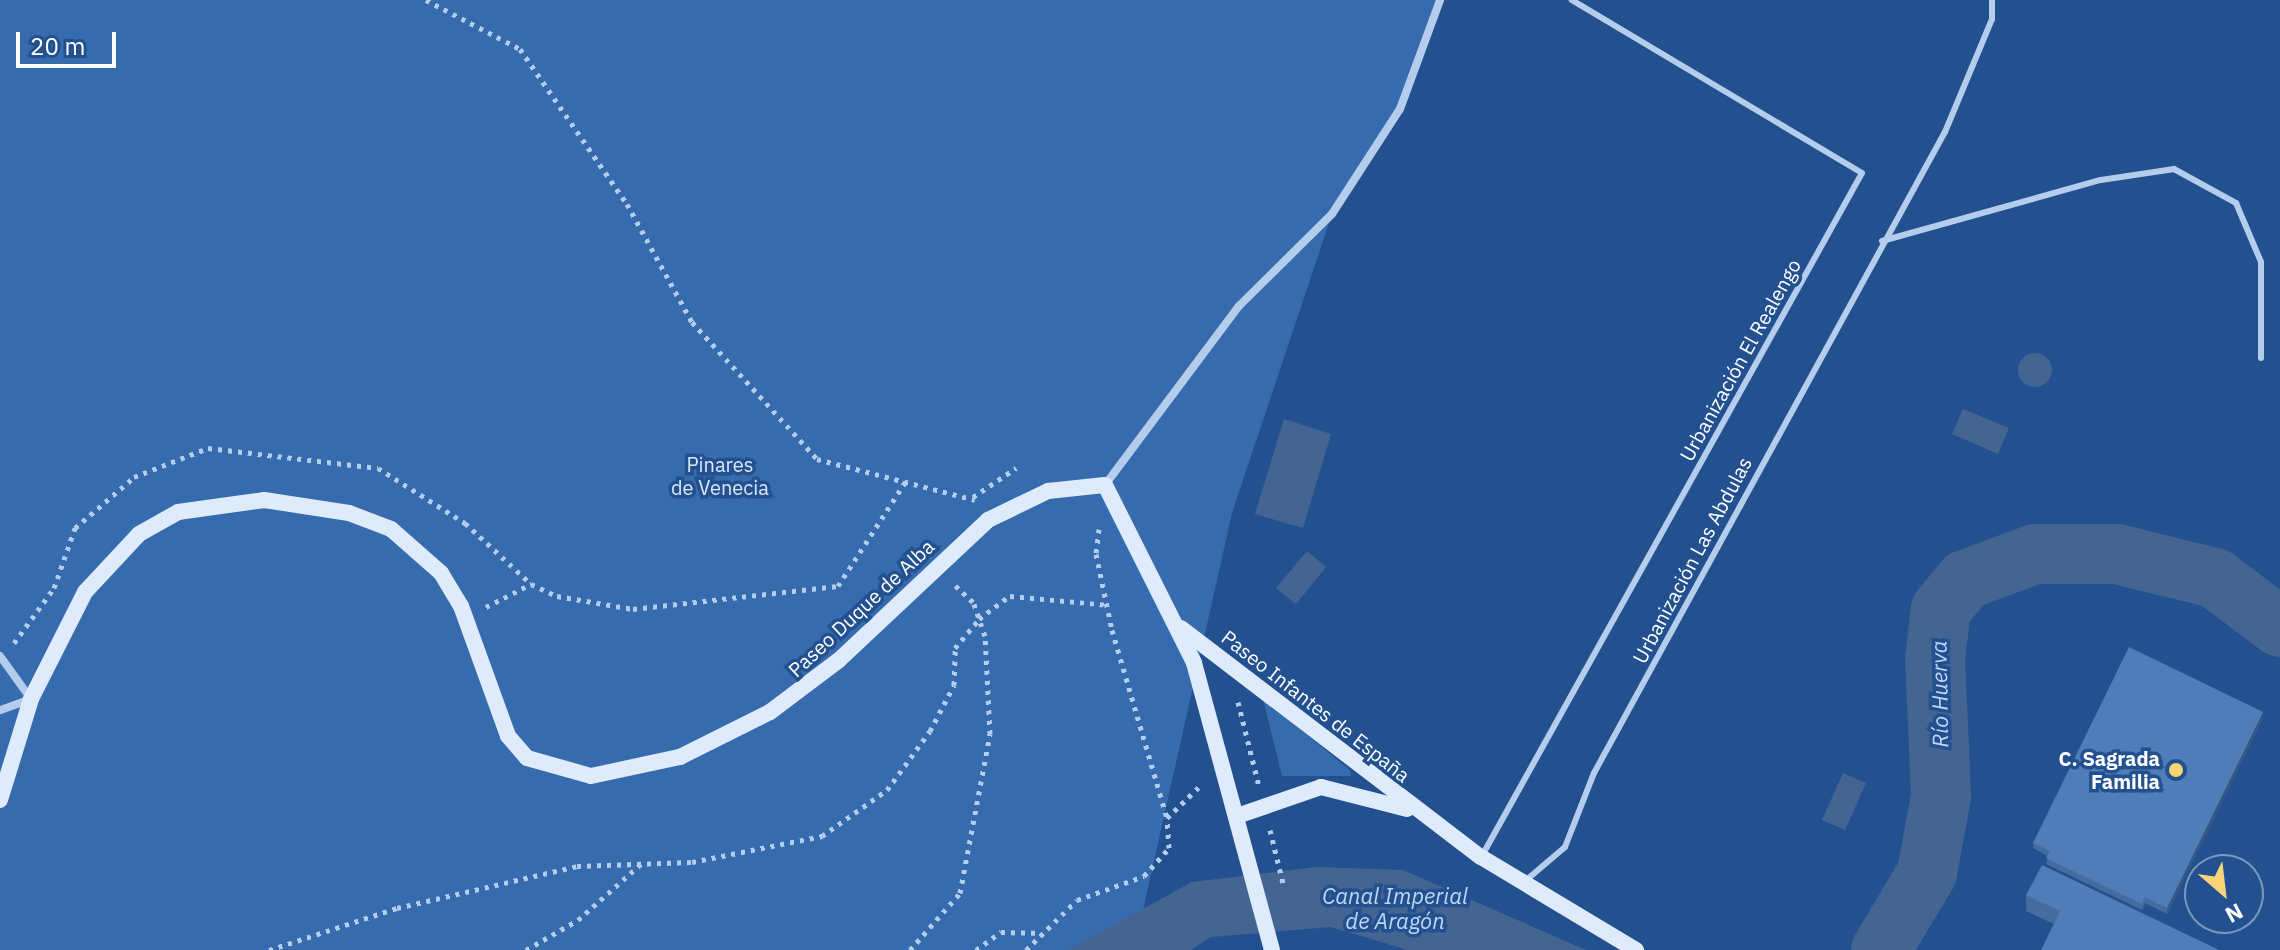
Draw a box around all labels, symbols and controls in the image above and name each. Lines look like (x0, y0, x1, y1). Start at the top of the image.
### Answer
scale bar (20, 16, 120, 66)
text: 20 m (30, 30, 85, 62)
street label: Urbanización El Realengo (1674, 255, 1806, 465)
park label: Pinares de Venecia (671, 452, 769, 499)
street label: Urbanización Las Abdulas (1627, 453, 1757, 667)
street label: Paseo Duque de Alba (783, 534, 939, 682)
street label: Paseo Infantes de España (1217, 625, 1415, 787)
water label: Río Huerva (1925, 640, 1953, 748)
place label: C. Sagrada Familia (2058, 746, 2160, 793)
marker: C. Sagrada Familia (2167, 761, 2185, 779)
north arrow (2184, 854, 2264, 934)
water label: Canal Imperial de Aragón (1322, 882, 1468, 934)
text: N (2221, 897, 2248, 930)

